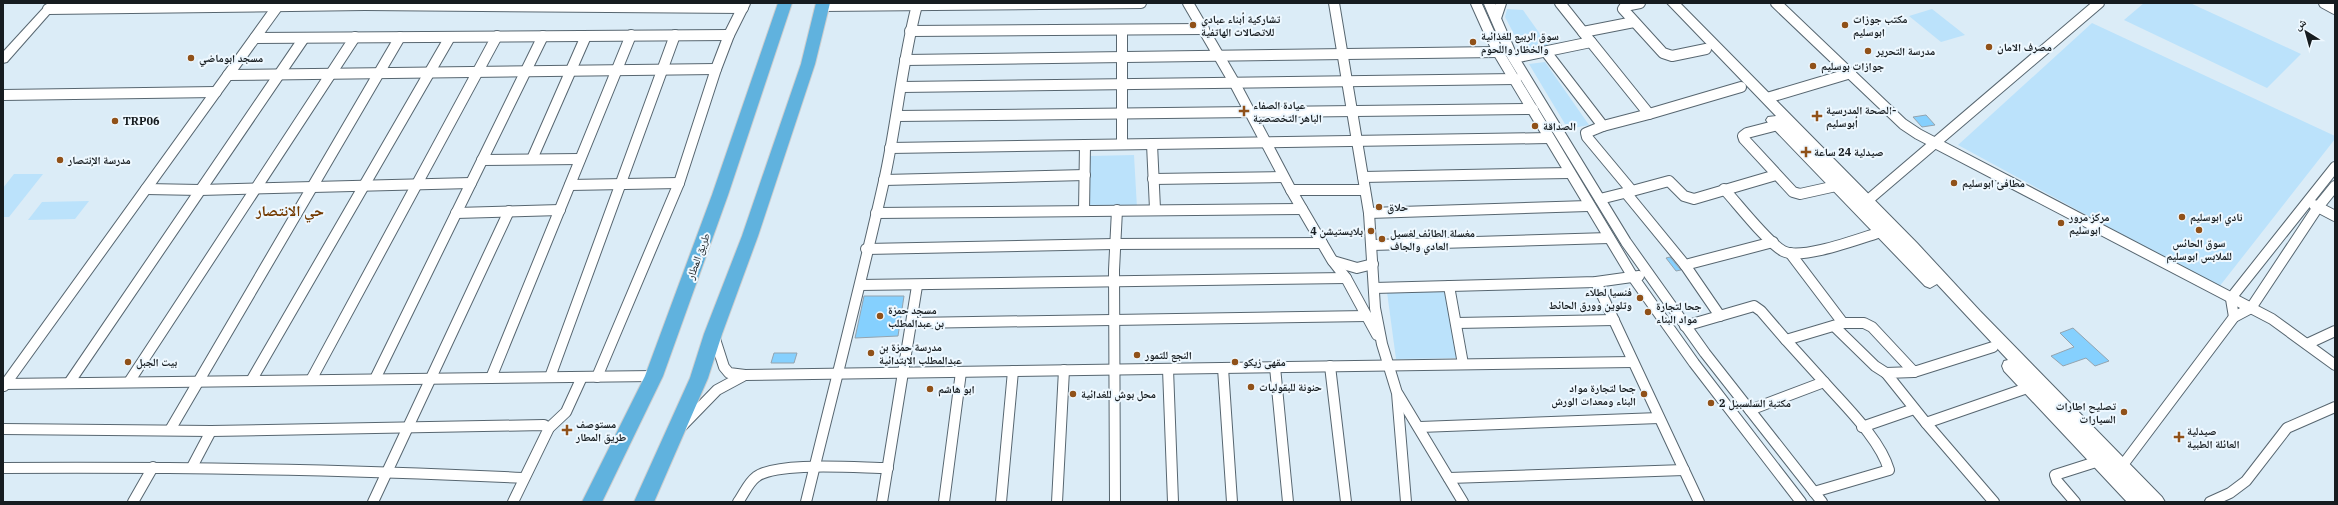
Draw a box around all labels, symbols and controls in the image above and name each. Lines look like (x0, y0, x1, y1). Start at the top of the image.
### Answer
place label: تشاركية أبناء عبادي للاتصالات الهاتفية (1201, 12, 1280, 39)
place label: مكتب جوزات ابوسليم (1853, 12, 1907, 40)
north arrow (2286, 12, 2326, 52)
text: ش (2291, 15, 2310, 34)
marker: تشاركية أبناء عبادي للاتصالات الهاتفية (1188, 20, 1198, 30)
marker: مكتب جوزات ابوسليم (1840, 20, 1850, 30)
place label: سوق الربيع للغذائية والخظار واللحوم (1481, 29, 1559, 57)
marker: سوق الربيع للغذائية والخظار واللحوم (1468, 37, 1478, 47)
place label: مصرف الامان (1997, 40, 2052, 55)
marker: مصرف الامان (1984, 42, 1994, 52)
place label: مدرسة التحرير (1875, 44, 1935, 58)
marker: مدرسة التحرير (1863, 46, 1873, 56)
place label: مسجد ابوماضي (199, 51, 263, 67)
marker: مسجد ابوماضي (186, 53, 196, 63)
place label: جوازات بوسليم (1821, 59, 1884, 74)
marker: جوازات بوسليم (1808, 61, 1818, 71)
place label: عيادة الصفاء الباهر التخصصية (1253, 98, 1322, 125)
place label: الصحة المدرسية- أبوسليم (1826, 103, 1896, 131)
marker: عيادة الصفاء الباهر التخصصية (1238, 105, 1250, 117)
marker: الصحة المدرسية- أبوسليم (1811, 110, 1823, 122)
place label: TRP06 (123, 114, 160, 128)
marker: TRP06 (110, 116, 120, 126)
place label: الصداقة (1543, 119, 1576, 133)
marker: الصداقة (1530, 121, 1540, 131)
place label: صيدلية 24 ساعة (1814, 145, 1884, 159)
marker: صيدلية 24 ساعة (1801, 147, 1811, 157)
place label: مدرسة الإنتصار (67, 153, 131, 167)
marker: مدرسة الإنتصار (55, 155, 65, 165)
place label: مطافئ ابوسليم (1962, 176, 2025, 191)
marker: مطافئ ابوسليم (1949, 178, 1959, 188)
place label: حلاق (1387, 200, 1408, 215)
district label: حي الانتصار (255, 201, 324, 223)
marker: حلاق (1374, 202, 1384, 212)
place label: مركز مرور ابوسليم (2068, 210, 2109, 238)
place label: نادي ابوسليم (2190, 210, 2243, 226)
marker: نادي ابوسليم (2177, 212, 2187, 222)
marker: مركز مرور ابوسليم (2056, 218, 2066, 228)
place label: بلايستيشن 4 (1310, 224, 1363, 239)
marker: سوق الحائس للملابس ابوسليم (2194, 225, 2204, 235)
marker: بلايستيشن 4 (1366, 226, 1376, 236)
place label: مغسلة الطائف لغسيل العادي والجاف (1390, 226, 1475, 255)
street label: طريق المطار (683, 231, 713, 282)
marker: مغسلة الطائف لغسيل العادي والجاف (1377, 234, 1387, 244)
place label: سوق الحائس للملابس ابوسليم (2166, 236, 2232, 264)
place label: فنسيا لطلاء وتلوين وورق الحائط (1549, 285, 1632, 313)
marker: فنسيا لطلاء وتلوين وورق الحائط (1635, 293, 1645, 303)
place label: جحا لتجارة مواد البناء (1656, 299, 1702, 326)
place label: مسجد حمزة بن عبدالمطلب (888, 303, 944, 331)
marker: جحا لتجارة مواد البناء (1643, 307, 1653, 317)
marker: مسجد حمزة بن عبدالمطلب (875, 311, 885, 321)
place label: مدرسة حمزة بن عبدالمطلب الابتدائية (879, 340, 962, 367)
marker: مدرسة حمزة بن عبدالمطلب الابتدائية (866, 348, 876, 358)
place label: النجع للتمور (1144, 348, 1192, 363)
marker: النجع للتمور (1132, 350, 1142, 360)
place label: بيت الجبل (136, 355, 177, 370)
place label: مقهى زيكو (1243, 355, 1286, 370)
marker: بيت الجبل (123, 357, 133, 367)
marker: مقهى زيكو (1230, 357, 1240, 367)
place label: حنونة للبقوليات (1259, 380, 1322, 394)
place label: جحا لتجارة مواد البناء ومعدات الورش (1551, 381, 1636, 409)
place label: ابو هاشم (938, 382, 975, 397)
marker: حنونة للبقوليات (1246, 382, 1256, 392)
marker: ابو هاشم (925, 384, 935, 394)
place label: محل بوش للغدائية (1081, 387, 1156, 402)
marker: محل بوش للغدائية (1068, 389, 1078, 399)
marker: جحا لتجارة مواد البناء ومعدات الورش (1639, 389, 1649, 399)
place label: مكتبة السلسبيل 2 (1719, 396, 1791, 411)
marker: مكتبة السلسبيل 2 (1706, 398, 1716, 408)
place label: تصليح اطارات السيارات (2056, 399, 2116, 426)
marker: تصليح اطارات السيارات (2119, 407, 2129, 417)
place label: مستوصف طريق المطار (575, 417, 627, 445)
marker: مستوصف طريق المطار (561, 424, 573, 436)
place label: صيدلية العائلة الطبية (2187, 424, 2240, 451)
marker: صيدلية العائلة الطبية (2174, 432, 2184, 442)

